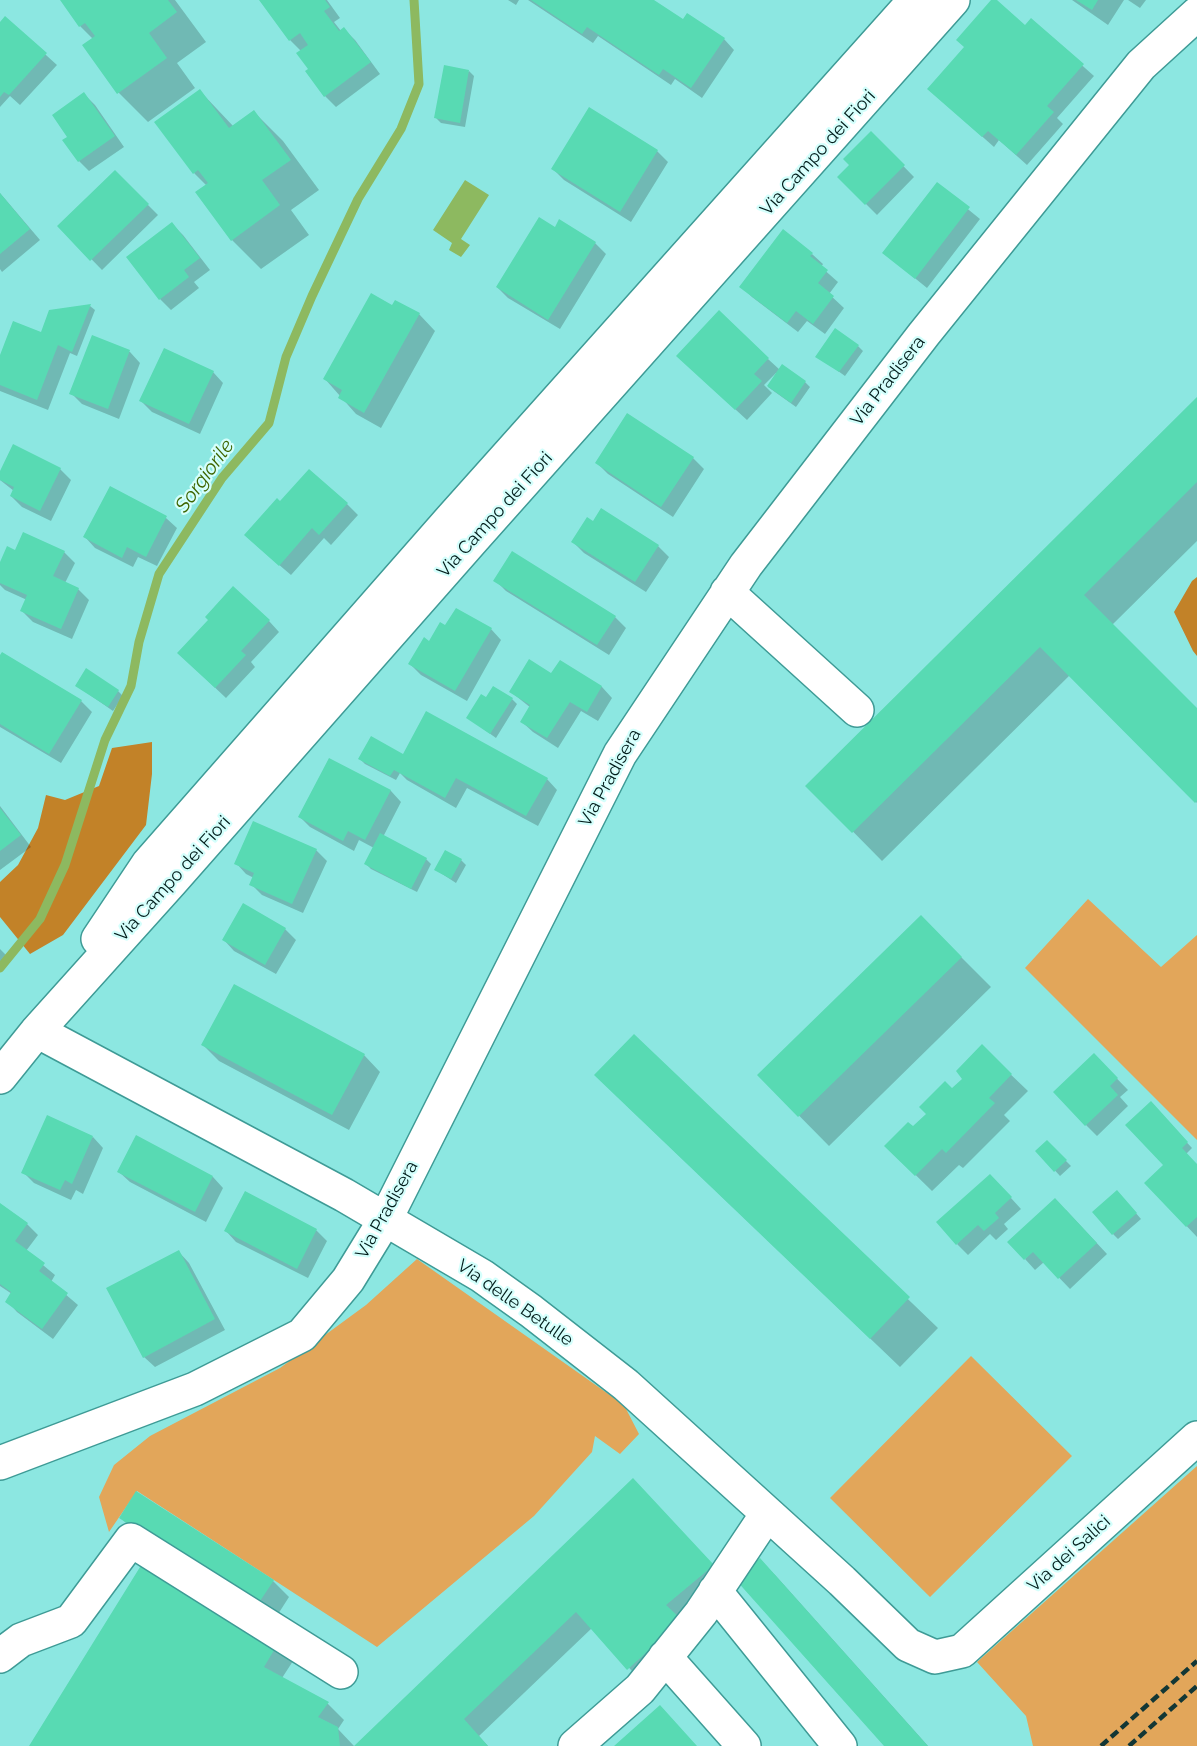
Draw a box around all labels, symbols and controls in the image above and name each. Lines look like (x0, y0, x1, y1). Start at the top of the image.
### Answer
street label: Via Campo dei Fiori (756, 86, 880, 220)
street label: Via Pradisera (846, 332, 930, 430)
water label: Sorgiorile (171, 435, 239, 517)
street label: Via Campo dei Fiori (433, 448, 557, 582)
street label: Via Pradisera (574, 725, 646, 831)
street label: Via Campo dei Fiori (111, 812, 235, 946)
street label: Via Pradisera (351, 1157, 423, 1263)
street label: Via delle Betulle (453, 1255, 577, 1351)
street label: Via dei Salici (1023, 1511, 1115, 1597)

